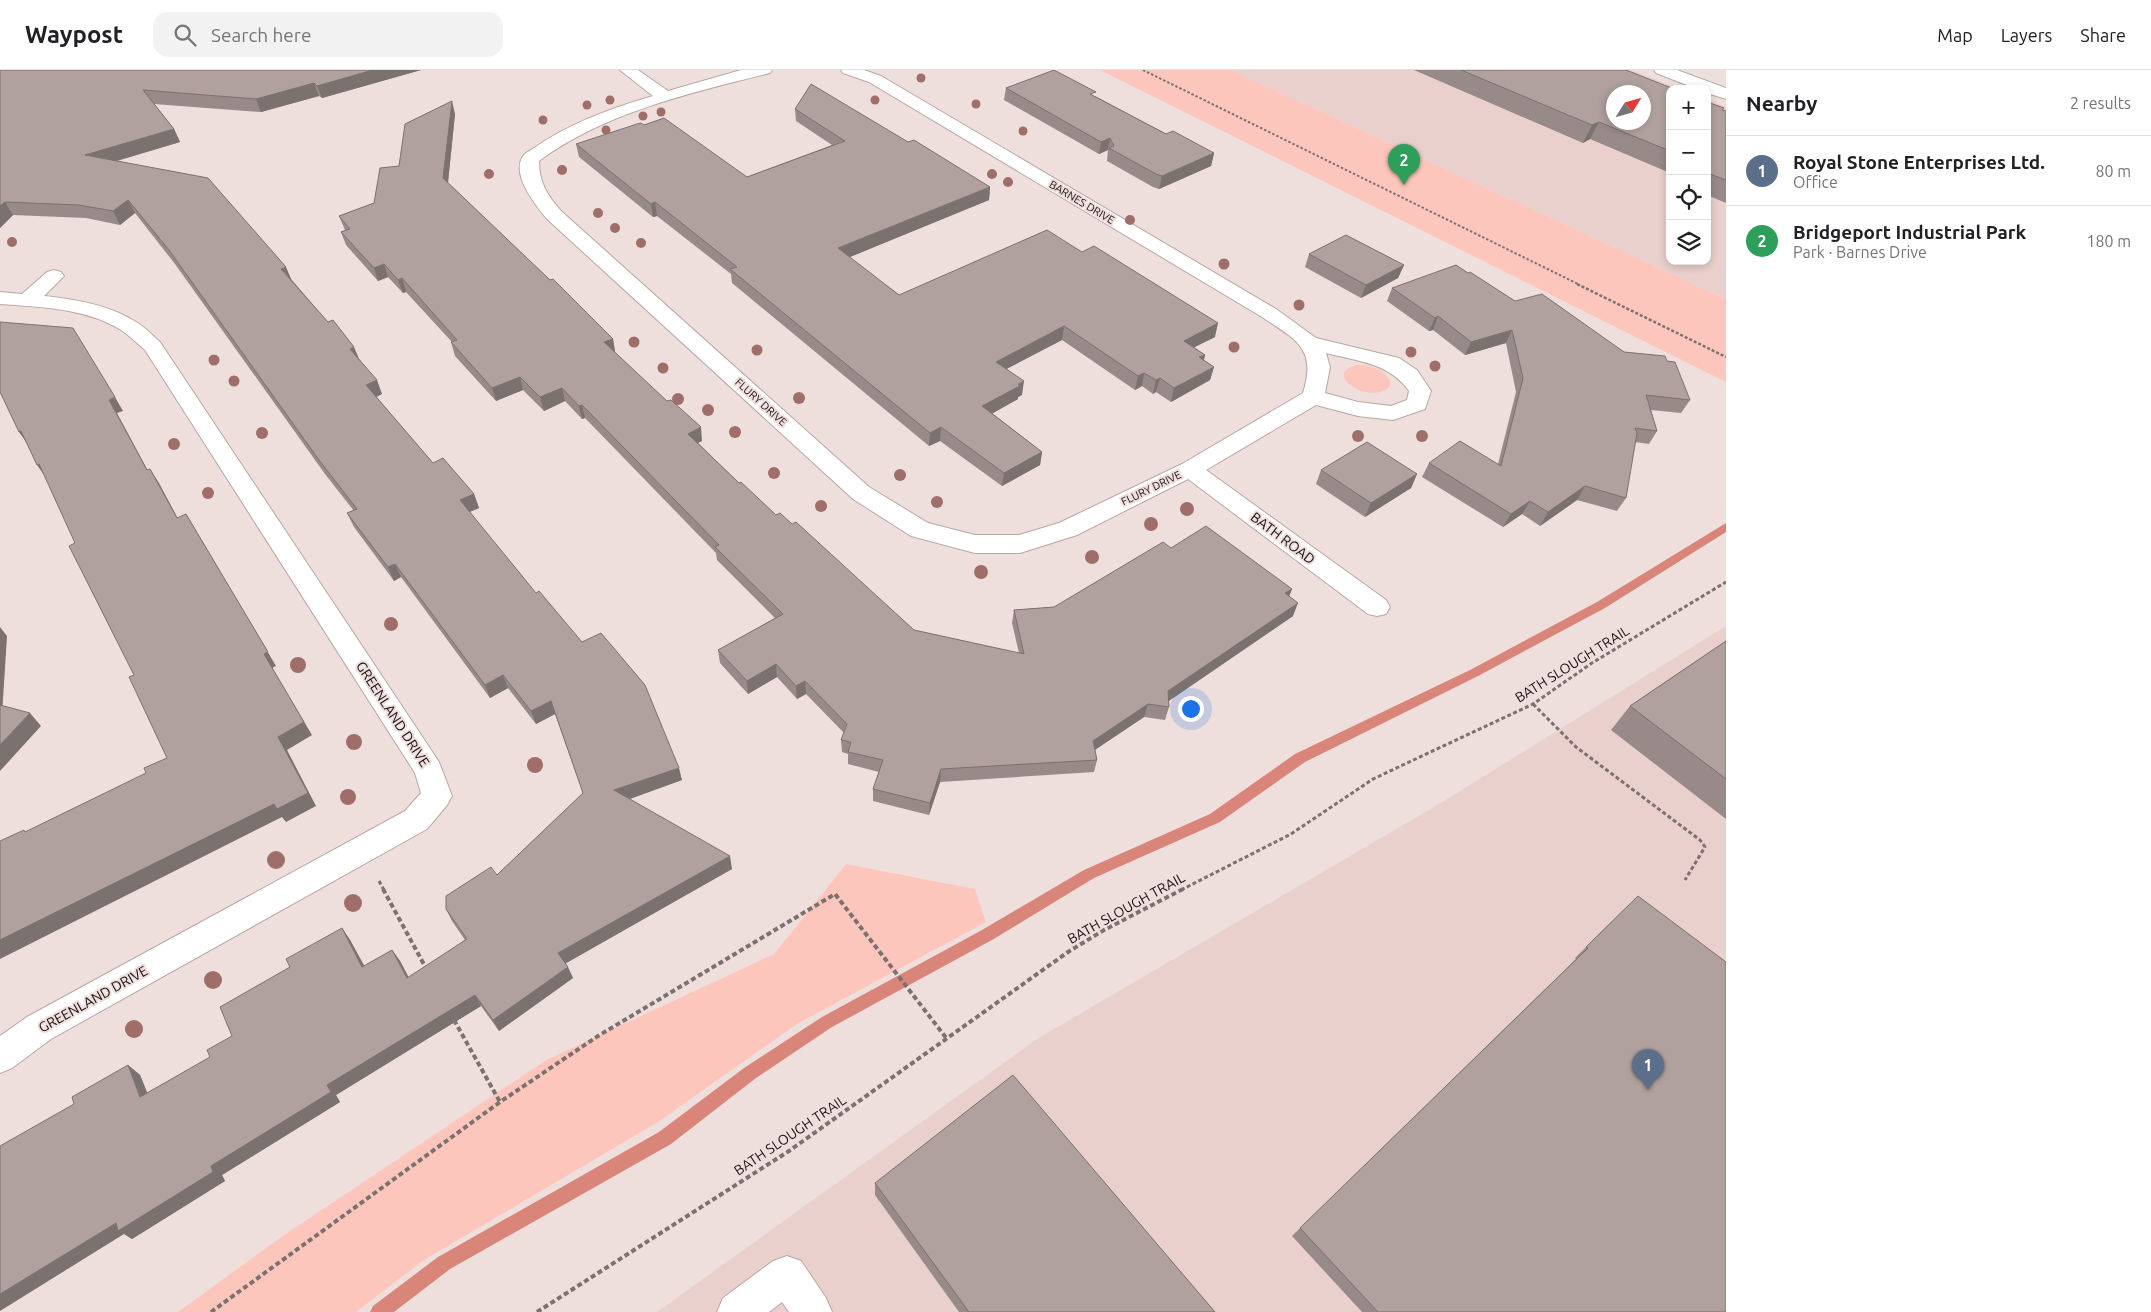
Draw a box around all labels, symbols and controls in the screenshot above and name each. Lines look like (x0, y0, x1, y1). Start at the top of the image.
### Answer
search box (153, 12, 503, 57)
text: Waypost (25, 21, 123, 48)
icon: search (171, 21, 199, 49)
text: Search here (211, 24, 311, 46)
text: Map (1937, 25, 1973, 45)
text: Layers (2001, 25, 2052, 45)
text: Share (2080, 25, 2126, 45)
north arrow (1606, 85, 1651, 130)
map controls (1666, 85, 1711, 265)
button: + (1666, 85, 1711, 130)
text: Nearby (1746, 91, 1817, 115)
text: 2 results (2070, 94, 2131, 112)
button: − (1666, 130, 1711, 175)
pin: 2 (1388, 144, 1420, 185)
text: Royal Stone Enterprises Ltd. (1793, 151, 2045, 173)
text: 1 (1757, 162, 1767, 180)
text: 80 m (2095, 162, 2131, 180)
text: Office (1793, 173, 1838, 191)
button: locate (1666, 175, 1711, 220)
street label: BARNES DRIVE (1047, 178, 1117, 226)
button: layers (1666, 220, 1711, 265)
text: Bridgeport Industrial Park (1793, 221, 2026, 243)
text: 2 (1757, 232, 1767, 250)
text: 180 m (2086, 232, 2131, 250)
text: Park · Barnes Drive (1793, 243, 1927, 261)
street label: FLURY DRIVE (733, 376, 789, 428)
street label: FLURY DRIVE (1119, 468, 1183, 508)
street label: BATH ROAD (1248, 509, 1318, 567)
street label: BATH SLOUGH TRAIL (1512, 622, 1632, 706)
street label: GREENLAND DRIVE (353, 658, 433, 770)
your location (1178, 696, 1204, 722)
street label: BATH SLOUGH TRAIL (1065, 869, 1187, 947)
street label: GREENLAND DRIVE (36, 962, 151, 1036)
pin: 1 (1632, 1049, 1664, 1090)
street label: BATH SLOUGH TRAIL (731, 1092, 849, 1178)

